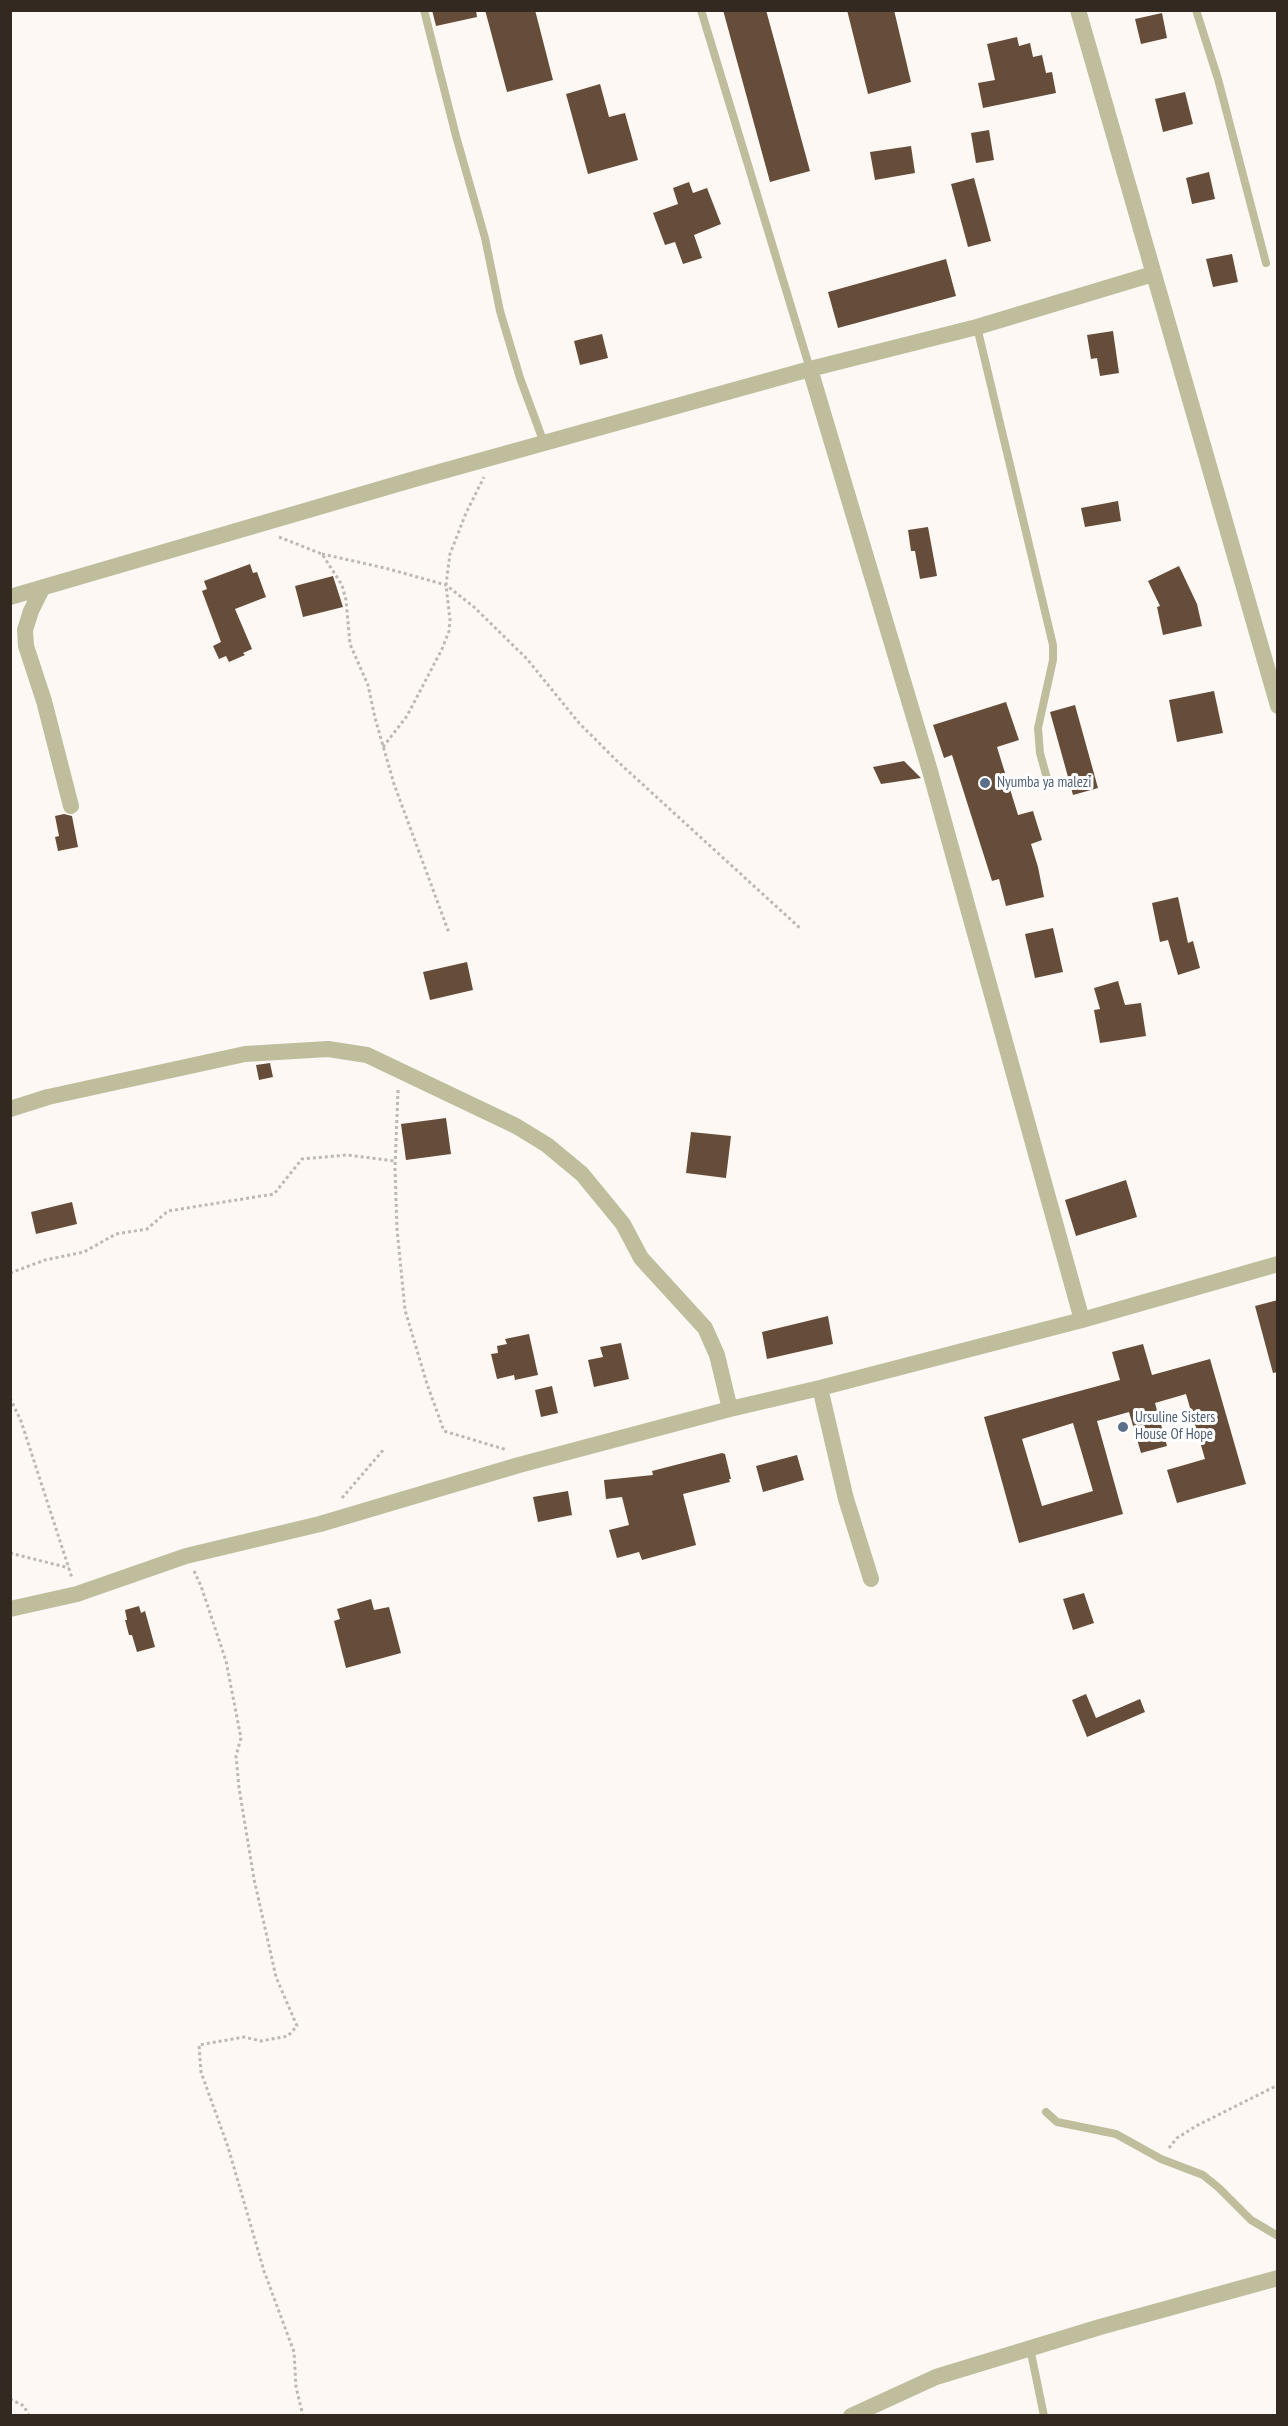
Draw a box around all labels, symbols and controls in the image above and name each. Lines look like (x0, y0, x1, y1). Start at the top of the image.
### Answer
place label: Nyumba ya malezi (997, 774, 1091, 792)
marker: Nyumba ya malezi (978, 776, 992, 790)
place label: Ursuline Sisters House Of Hope (1135, 1409, 1215, 1444)
marker: Ursuline Sisters House Of Hope (1116, 1420, 1130, 1434)

